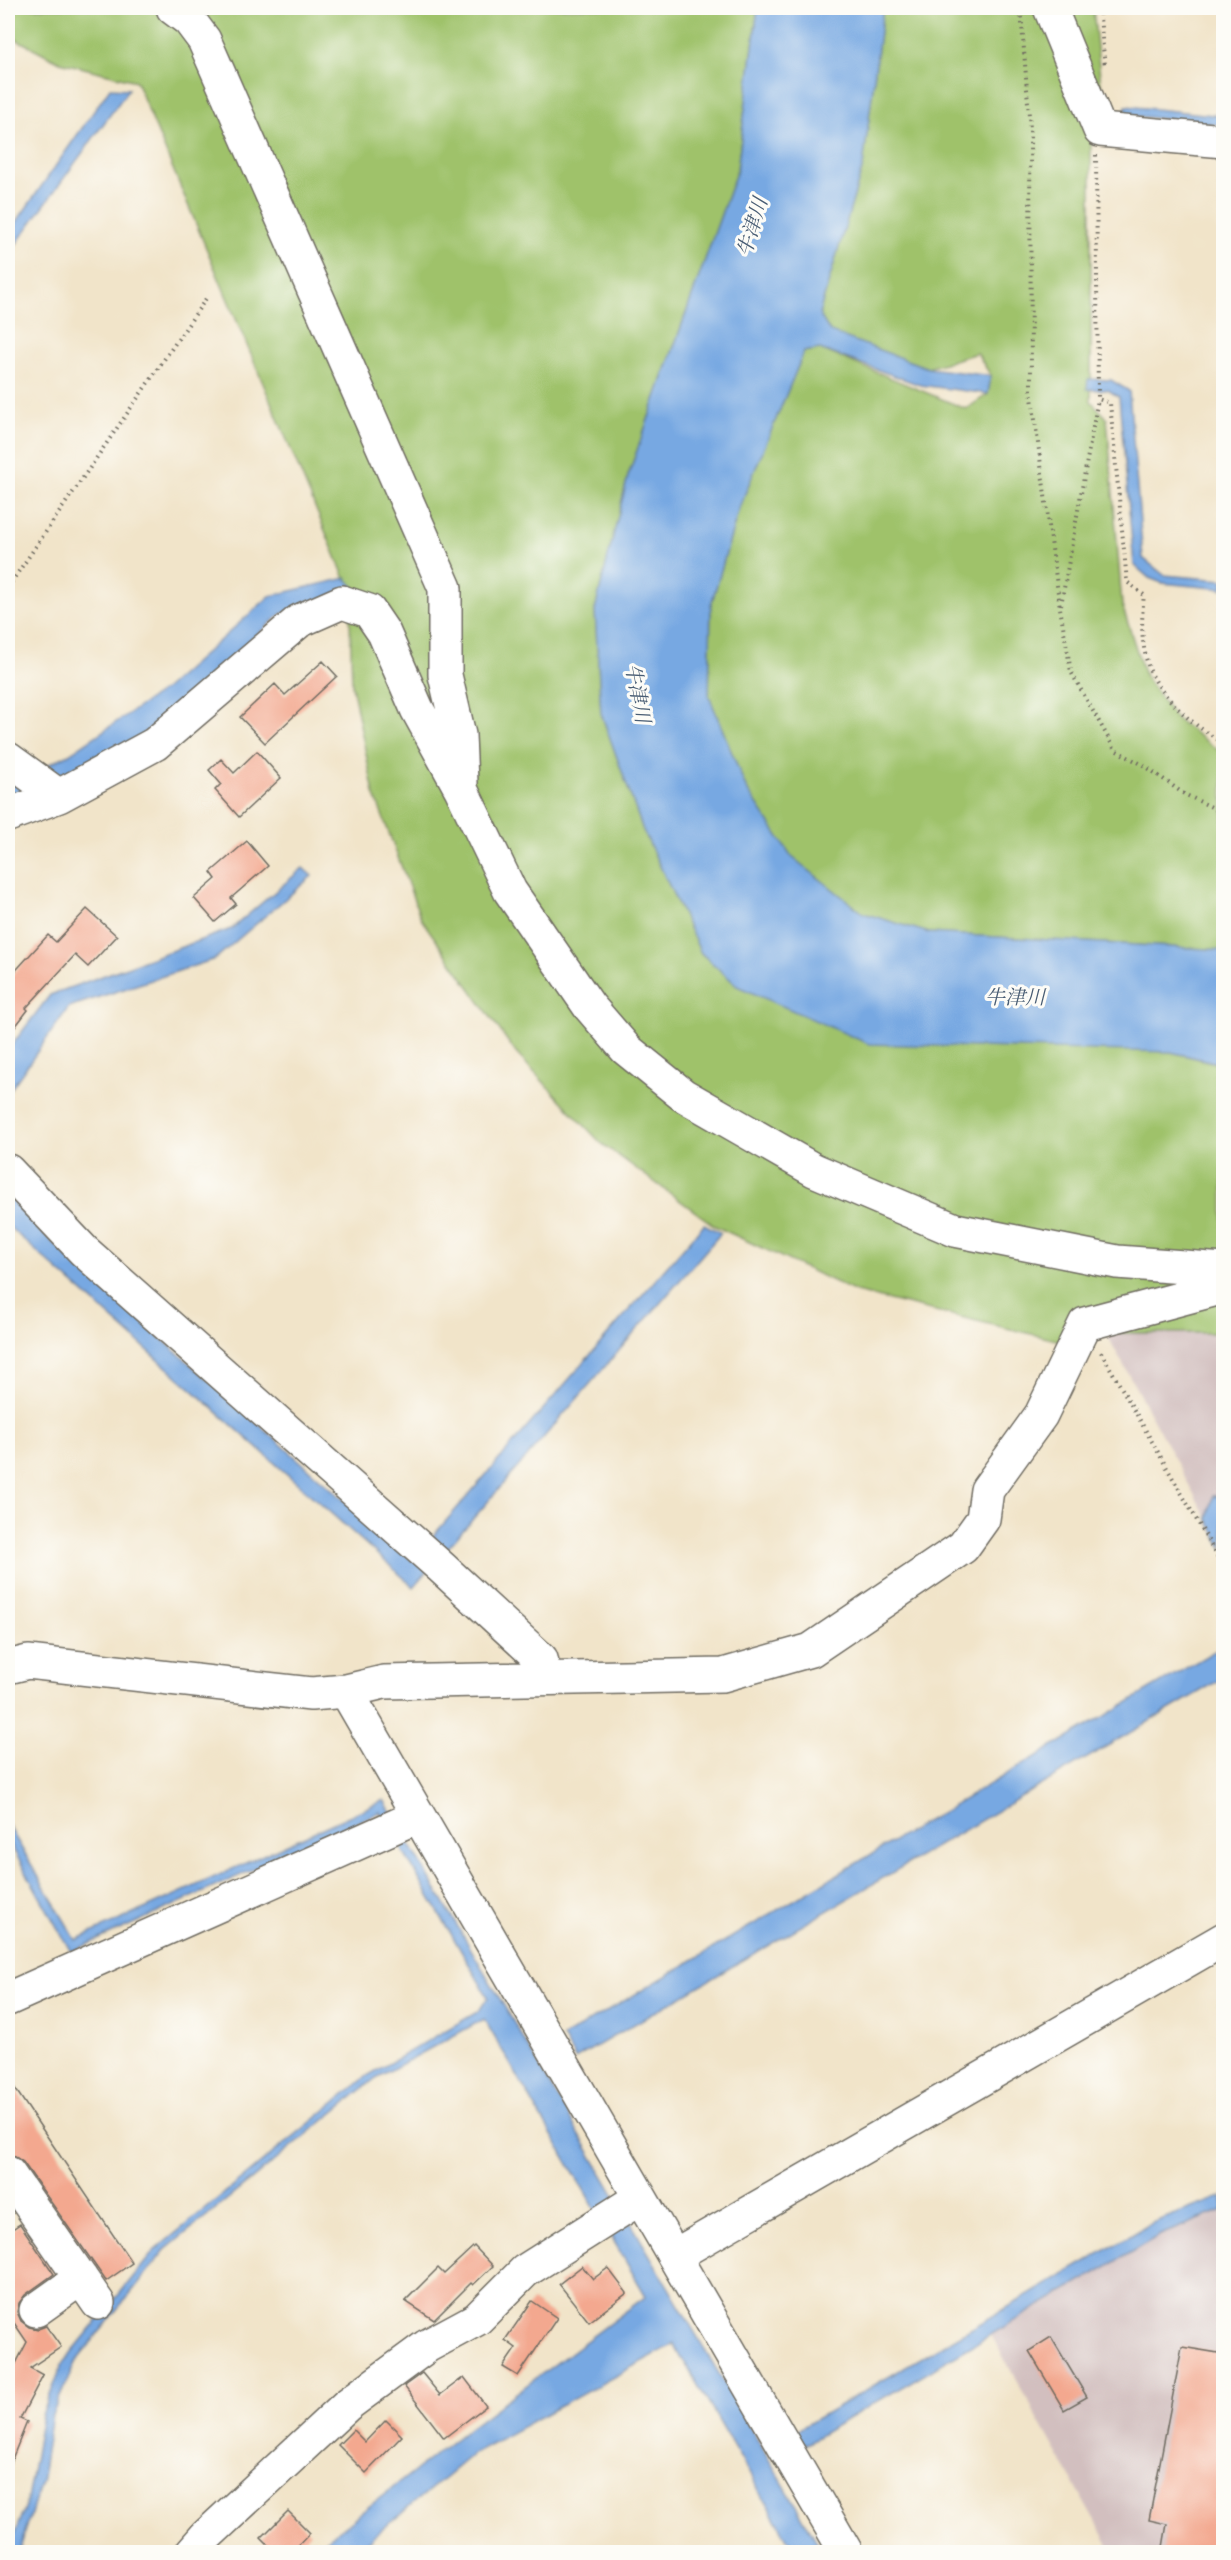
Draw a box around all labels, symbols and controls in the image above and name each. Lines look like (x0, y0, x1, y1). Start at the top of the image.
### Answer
water label: 牛津川 (734, 193, 773, 259)
water label: 牛津川 (620, 662, 654, 727)
water label: 牛津川 (985, 987, 1047, 1009)

